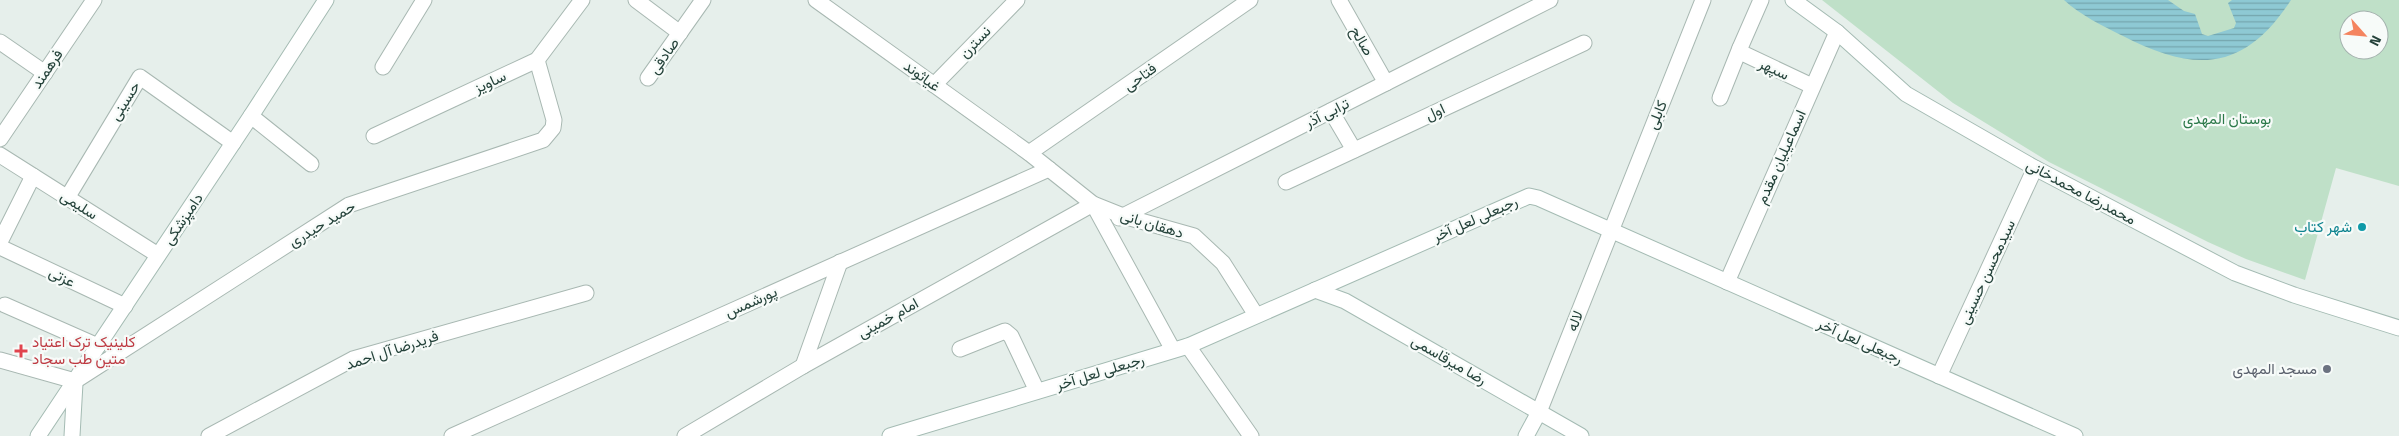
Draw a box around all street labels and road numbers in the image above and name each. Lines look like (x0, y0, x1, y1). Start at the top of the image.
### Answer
street label: نسترن (953, 20, 996, 63)
street label: صالح (1345, 22, 1380, 60)
street label: صادقی (643, 33, 685, 79)
street label: فرهمند (25, 44, 68, 93)
street label: سپهر (1754, 51, 1793, 86)
street label: غیاثوند (899, 54, 946, 97)
street label: فتاحی (1118, 57, 1161, 96)
street label: ساویز (469, 64, 510, 99)
street label: حسینی (103, 76, 146, 125)
street label: ترابی آذر (1299, 91, 1354, 134)
street label: اول (1421, 97, 1449, 126)
street label: کابلی (1640, 97, 1673, 133)
street label: اسماعیلیان مقدم (1749, 106, 1812, 208)
street label: محمدرضا محمدخانی (2022, 153, 2140, 230)
street label: سلیمی (56, 184, 103, 225)
street label: دامپزشکی (157, 188, 208, 249)
street label: رجبعلی لعل آخر (1428, 189, 1521, 248)
street label: حمید حیدری (284, 195, 360, 253)
street label: دهقان بانی (1118, 203, 1186, 244)
street label: سیدمحسن حسینی (1952, 215, 2021, 328)
street label: عزتی (45, 260, 80, 293)
street label: پورشمس (721, 280, 781, 323)
street label: امام خمینی (853, 291, 922, 344)
street label: لاله (1560, 307, 1589, 335)
street label: رجبعلی لعل آخر (1813, 311, 1907, 370)
street label: فریدرضا آل احمد (342, 324, 441, 375)
street label: رضا میرقاسمی (1407, 329, 1491, 390)
street label: رجبعلی لعل آخر (1052, 347, 1147, 396)

